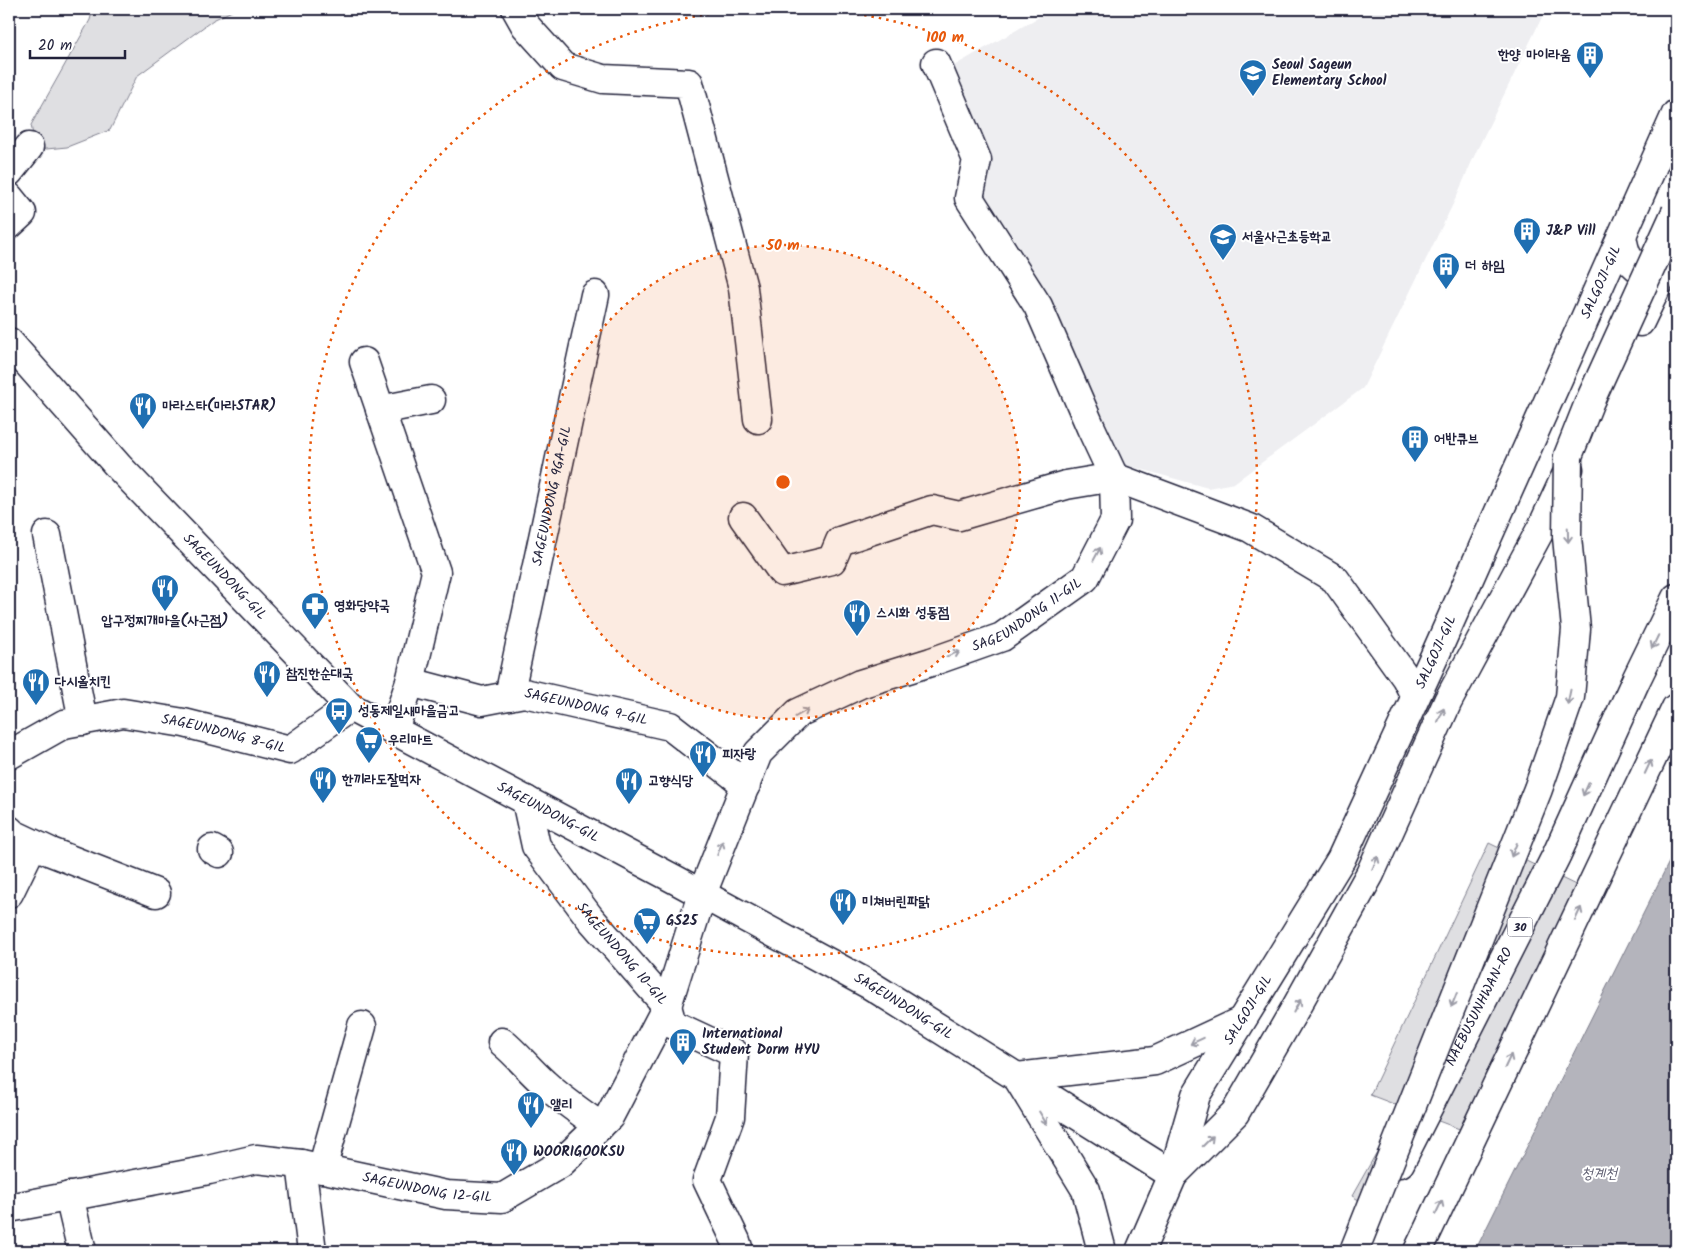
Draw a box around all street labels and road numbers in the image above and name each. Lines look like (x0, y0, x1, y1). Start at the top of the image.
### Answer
street label: SALGOJI-GIL (1575, 242, 1627, 322)
street label: SAGEUNDONG 9GA-GIL (526, 423, 578, 568)
street label: SAGEUNDONG-GIL (178, 528, 272, 625)
street label: SAGEUNDONG 11-GIL (969, 572, 1087, 658)
street label: SALGOJI-GIL (1410, 612, 1462, 692)
street label: SAGEUNDONG 9-GIL (522, 682, 650, 732)
street label: SAGEUNDONG 8-GIL (160, 708, 288, 760)
street label: SAGEUNDONG-GIL (493, 776, 603, 848)
street label: SAGEUNDONG 10-GIL (571, 898, 673, 1010)
road number: 30 (1508, 918, 1532, 936)
street label: NAEBUSUNHWAN-RO (1440, 944, 1519, 1070)
street label: SAGEUNDONG-GIL (850, 967, 957, 1046)
street label: SALGOJI-GIL (1218, 971, 1278, 1049)
street label: SAGEUNDONG 12-GIL (360, 1166, 493, 1208)

